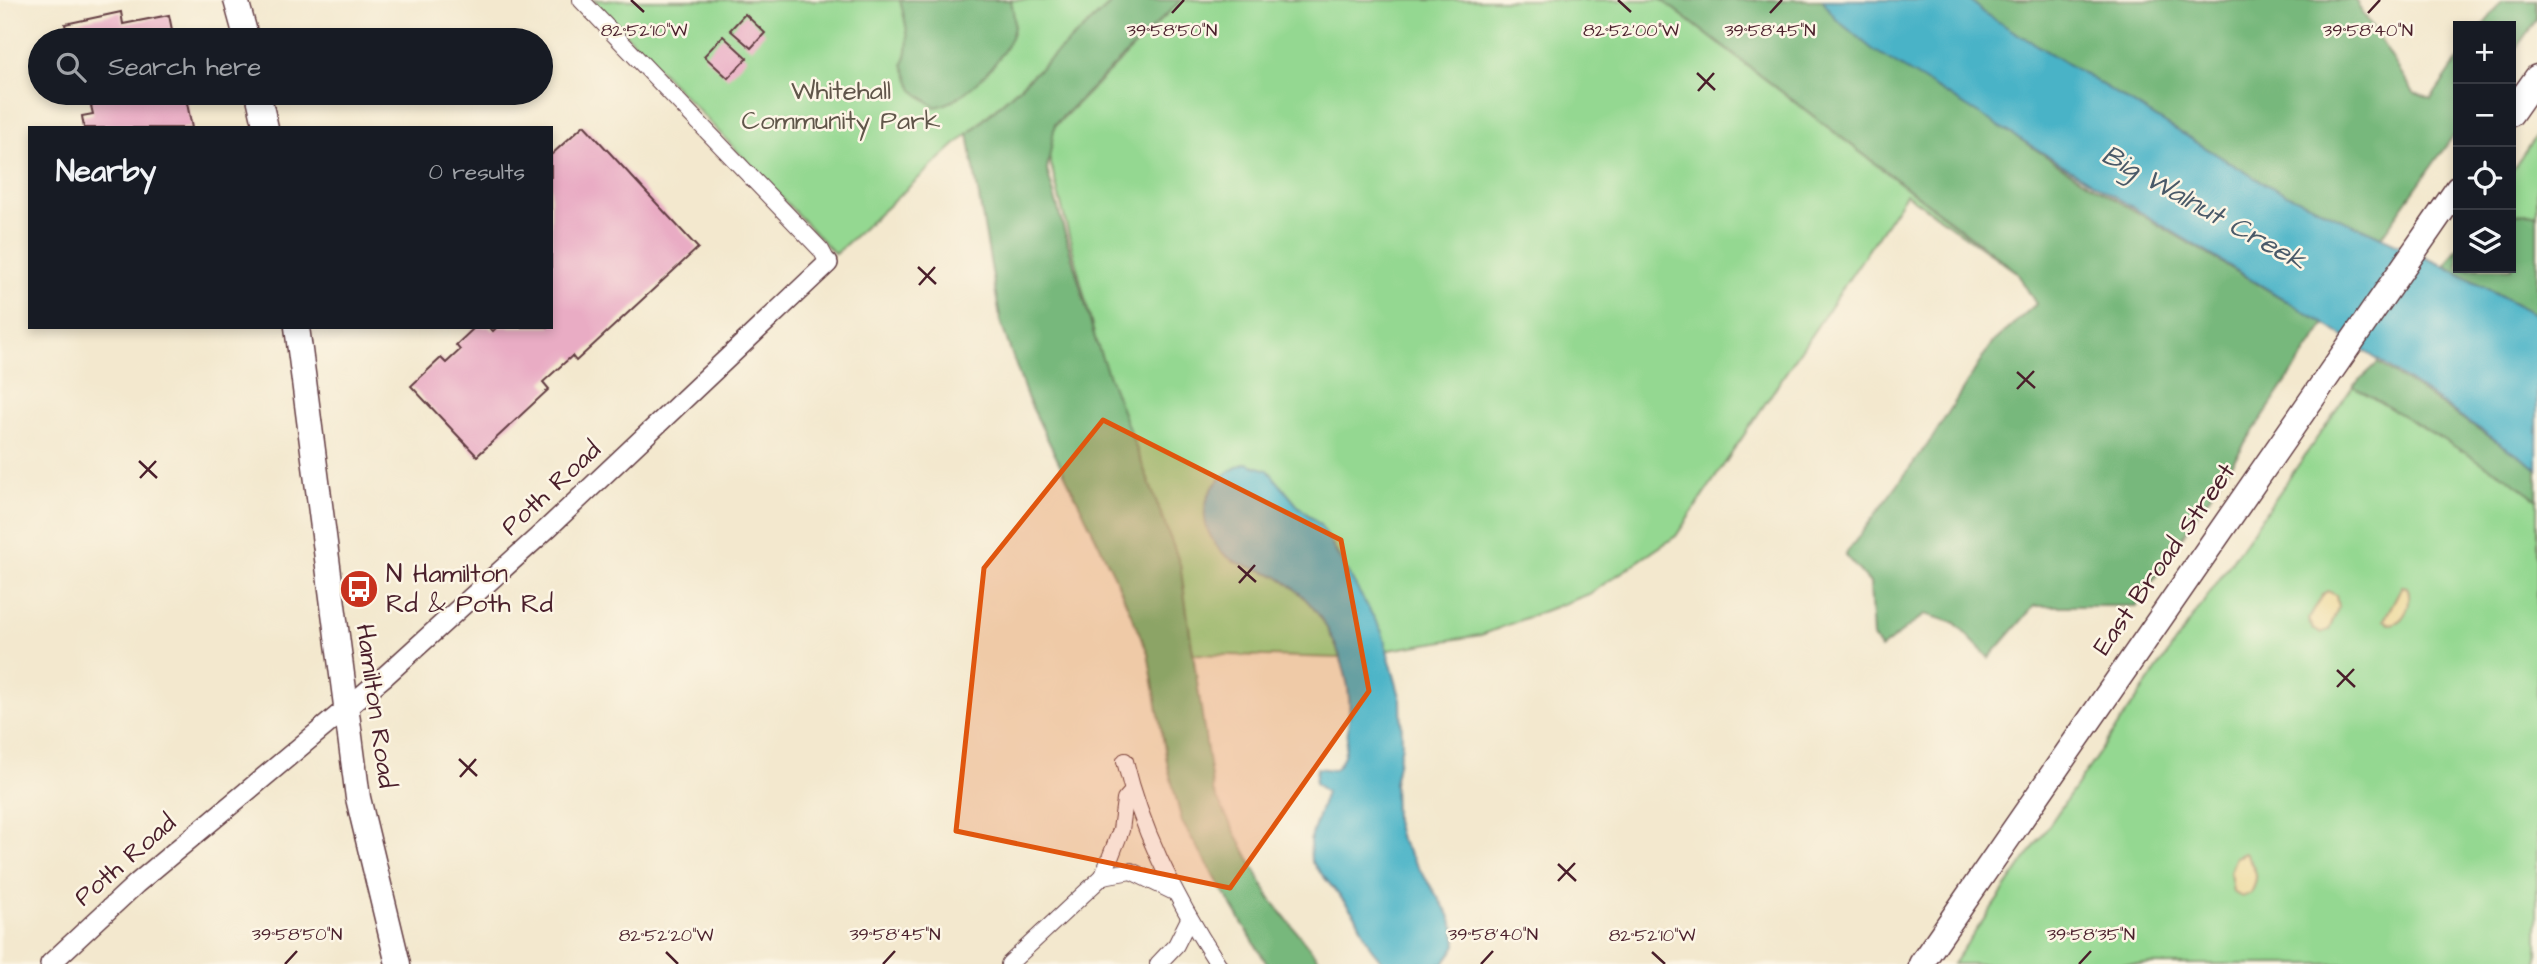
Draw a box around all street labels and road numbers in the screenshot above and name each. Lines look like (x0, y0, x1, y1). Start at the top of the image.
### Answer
street label: Poth Road (493, 432, 609, 544)
street label: East Broad Street (2084, 455, 2244, 662)
street label: Hamilton Road (347, 622, 405, 790)
street label: Poth Road (66, 806, 184, 914)

